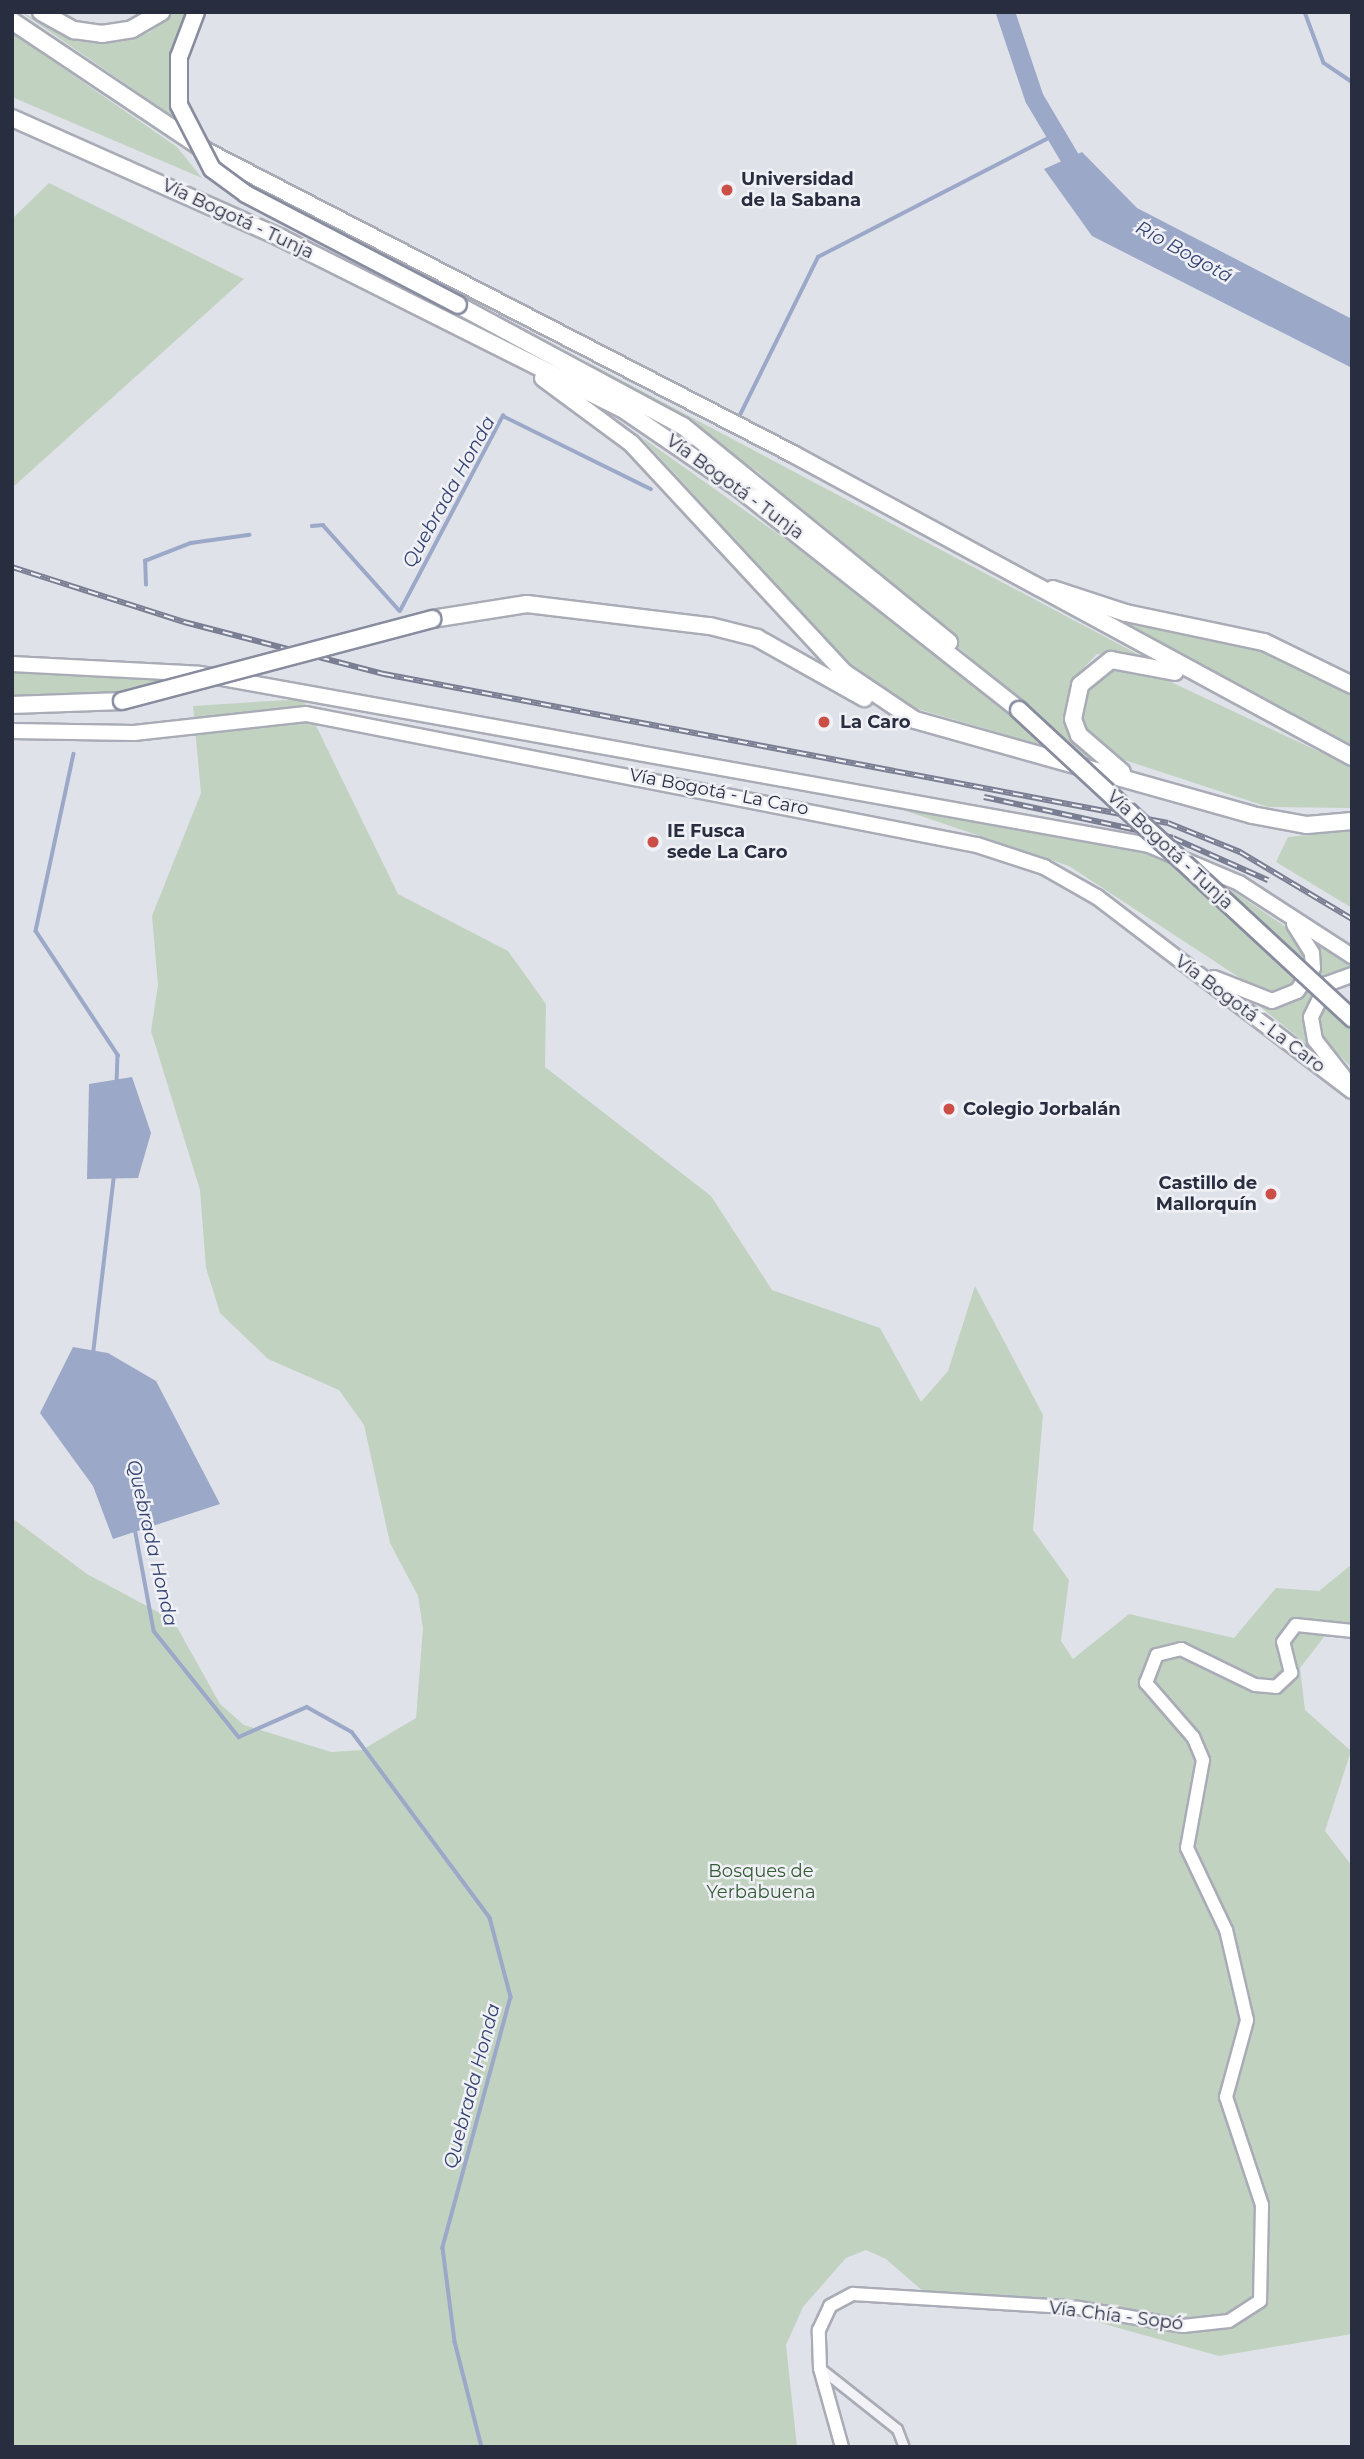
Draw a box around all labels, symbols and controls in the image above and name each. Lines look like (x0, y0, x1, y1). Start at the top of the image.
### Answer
place label: Universidad de la Sabana (741, 169, 861, 212)
street label: Vía Bogotá - Tunja (159, 174, 317, 264)
marker: Universidad de la Sabana (719, 182, 735, 198)
water label: Río Bogotá (1132, 216, 1236, 288)
water label: Quebrada Honda (398, 412, 500, 572)
street label: Vía Bogotá - Tunja (662, 430, 808, 544)
place label: La Caro (840, 711, 911, 733)
marker: La Caro (814, 712, 834, 732)
street label: Vía Bogotá - La Caro (627, 764, 811, 820)
street label: Vía Bogotá - Tunja (1102, 786, 1238, 914)
place label: IE Fusca sede La Caro (667, 821, 787, 864)
marker: IE Fusca sede La Caro (645, 834, 661, 850)
street label: Vía Bogotá - La Caro (1171, 951, 1329, 1077)
place label: Colegio Jorbalán (963, 1098, 1121, 1120)
marker: Colegio Jorbalán (941, 1101, 957, 1117)
place label: Castillo de Mallorquín (1156, 1173, 1257, 1216)
marker: Castillo de Mallorquín (1263, 1186, 1279, 1202)
water label: Quebrada Honda (122, 1458, 182, 1628)
park label: Bosques de Yerbabuena (706, 1861, 816, 1904)
water label: Quebrada Honda (439, 2001, 505, 2171)
street label: Vía Chía - Sopó (1048, 2297, 1184, 2335)

